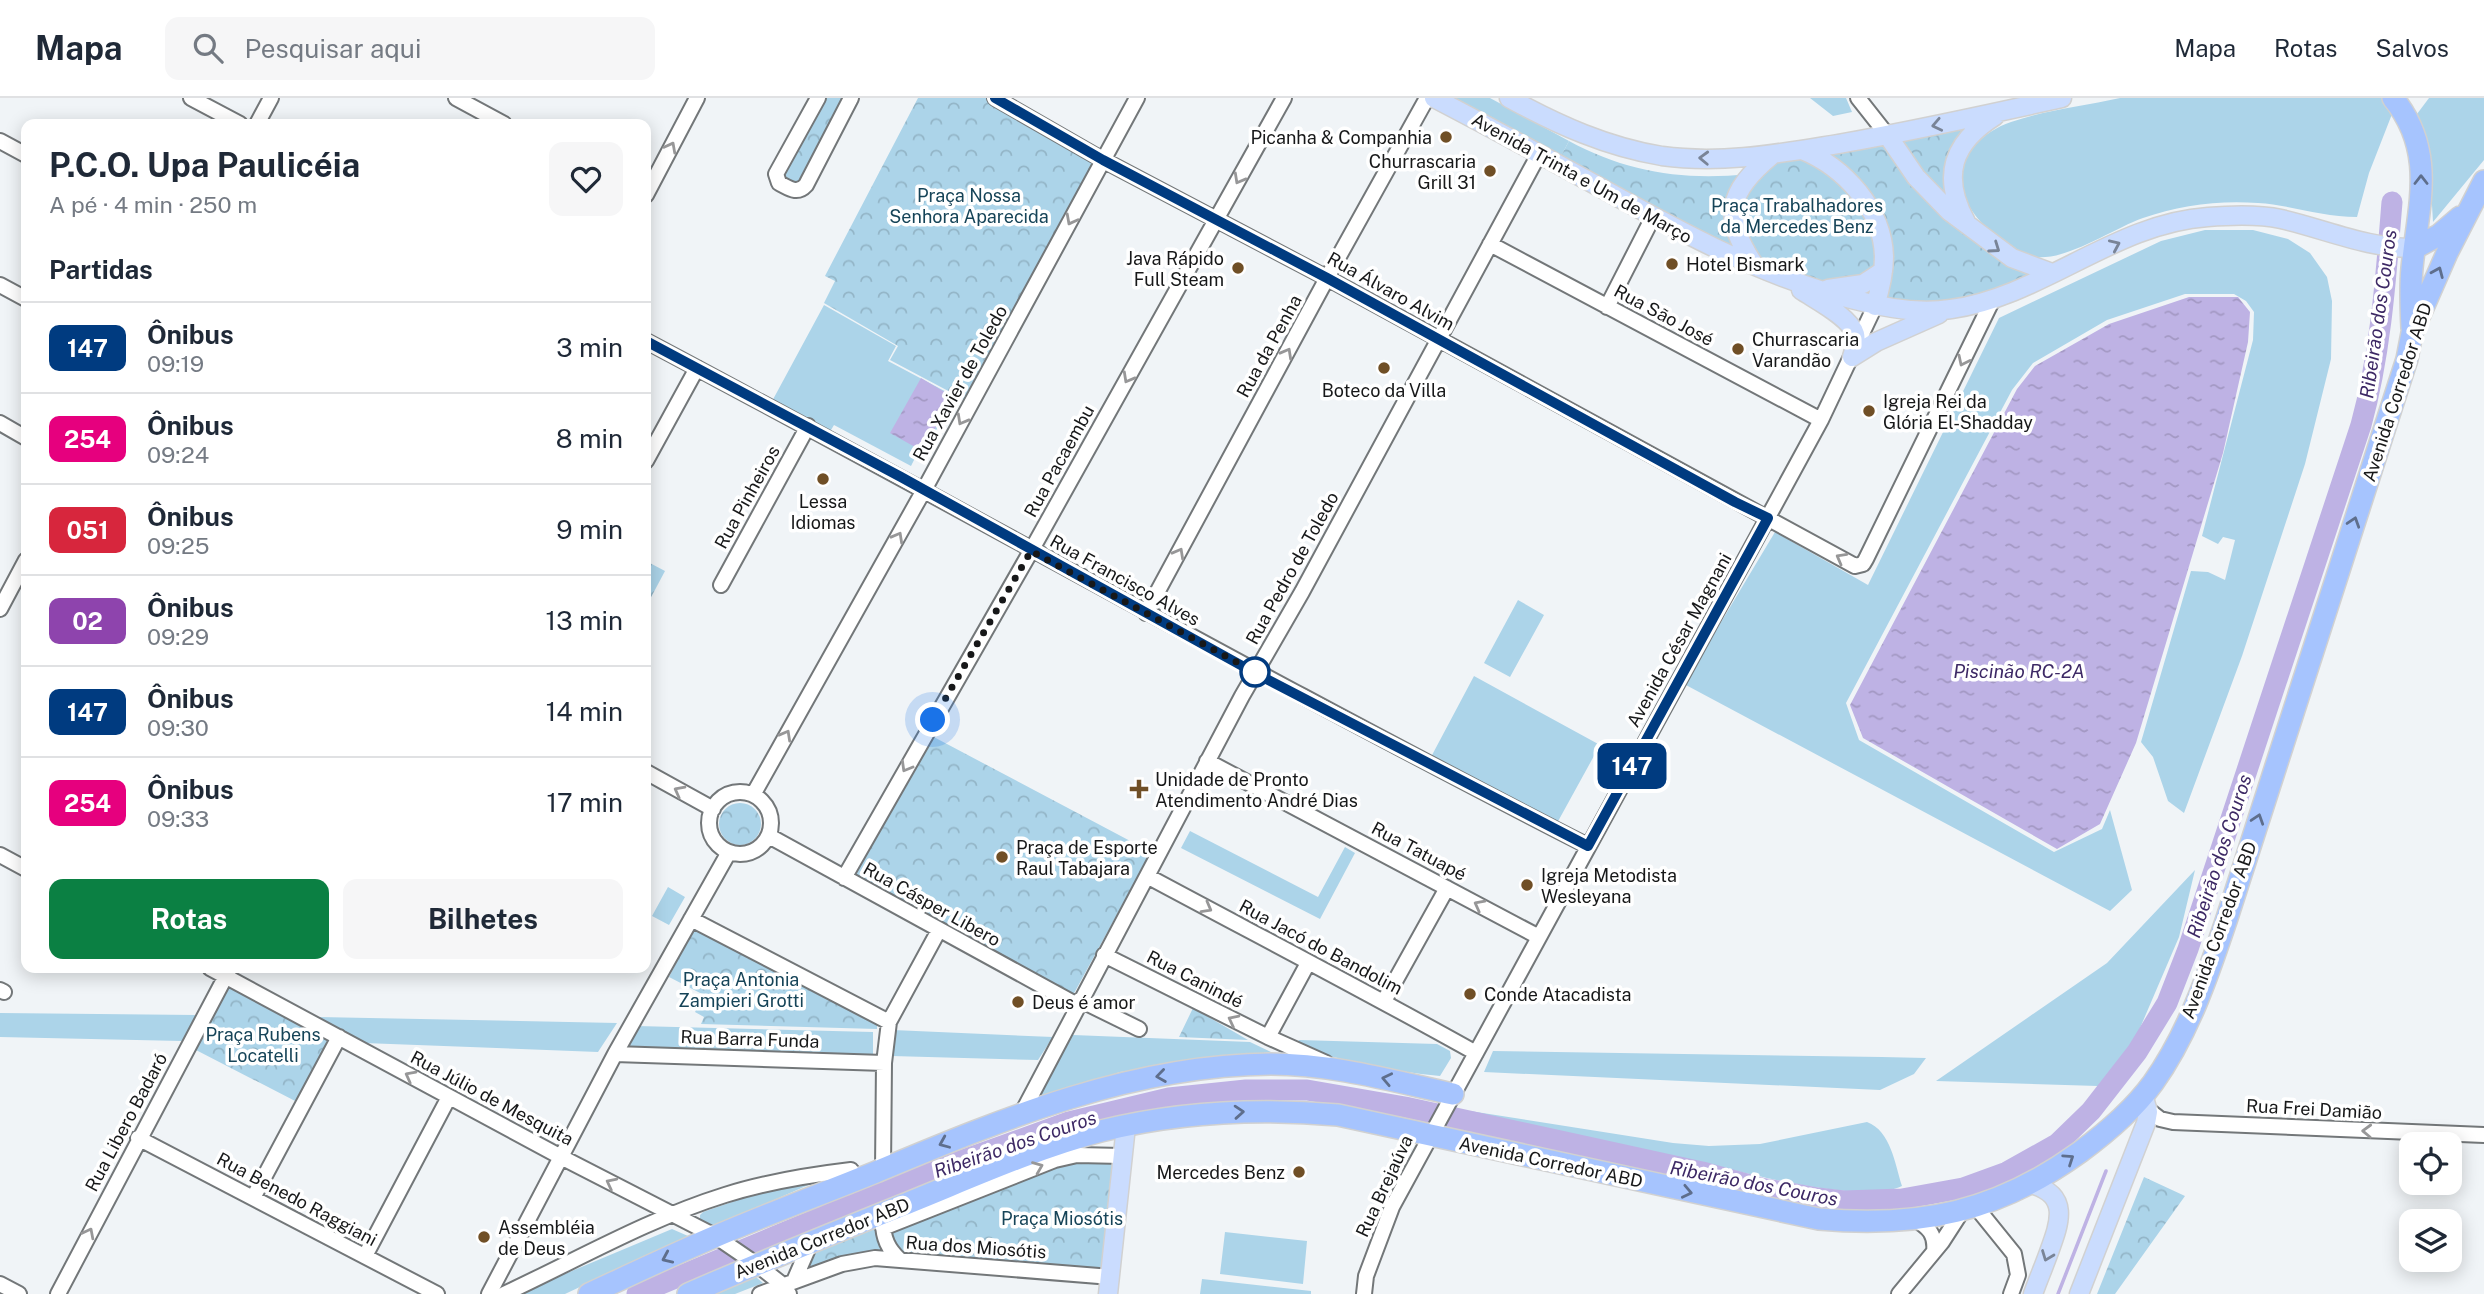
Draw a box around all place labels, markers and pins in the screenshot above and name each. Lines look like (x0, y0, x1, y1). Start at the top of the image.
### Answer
place label: Picanha & Companhia (1250, 127, 1432, 148)
marker: Picanha & Companhia (1438, 129, 1454, 145)
place label: Churrascaria Grill 31 (1369, 151, 1476, 193)
marker: Churrascaria Grill 31 (1482, 163, 1498, 179)
place label: Java Rápido Full Steam (1126, 248, 1224, 290)
place label: Hotel Bismark (1686, 254, 1804, 275)
marker: Hotel Bismark (1664, 256, 1680, 272)
marker: Java Rápido Full Steam (1230, 260, 1246, 276)
place label: Churrascaria Varandão (1752, 329, 1859, 371)
marker: Churrascaria Varandão (1730, 341, 1746, 357)
marker: Boteco da Villa (1376, 360, 1392, 376)
place label: Boteco da Villa (1322, 380, 1446, 401)
place label: Igreja Rei da Glória El-Shadday (1883, 391, 2033, 433)
marker: Igreja Rei da Glória El-Shadday (1861, 403, 1877, 419)
marker: Lessa Idiomas (815, 471, 831, 487)
place label: Lessa Idiomas (791, 491, 855, 533)
unlabelled marker (1240, 657, 1270, 687)
place label: Unidade de Pronto Atendimento André Dias (1155, 769, 1358, 811)
marker: Unidade de Pronto Atendimento André Dias (1129, 779, 1149, 799)
place label: Praça de Esporte Raul Tabajara (1016, 837, 1158, 879)
marker: Praça de Esporte Raul Tabajara (994, 849, 1010, 865)
place label: Igreja Metodista Wesleyana (1541, 865, 1677, 907)
marker: Igreja Metodista Wesleyana (1519, 877, 1535, 893)
place label: Conde Atacadista (1484, 984, 1632, 1005)
marker: Conde Atacadista (1462, 986, 1478, 1002)
place label: Deus é amor (1032, 992, 1135, 1013)
marker: Deus é amor (1010, 994, 1026, 1010)
place label: Mercedes Benz (1157, 1162, 1285, 1183)
marker: Mercedes Benz (1291, 1164, 1307, 1180)
place label: Assembléia de Deus (498, 1217, 595, 1259)
marker: Assembléia de Deus (476, 1229, 492, 1245)

